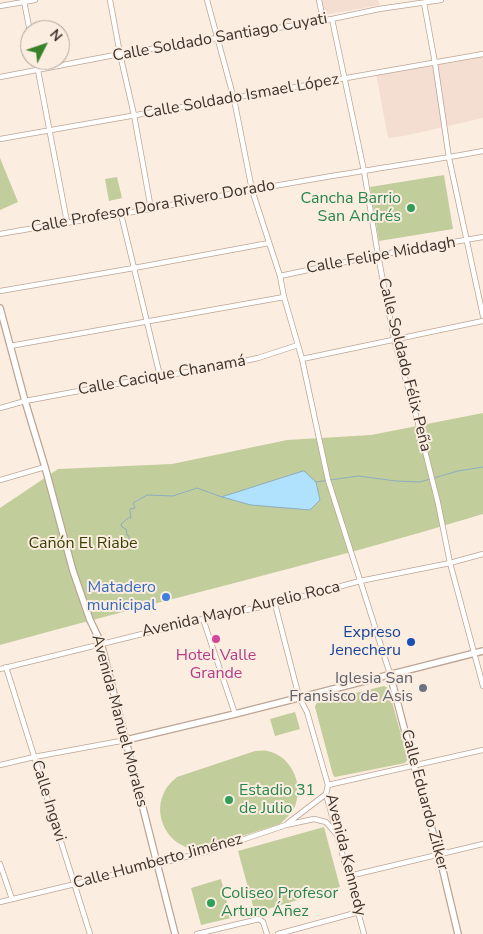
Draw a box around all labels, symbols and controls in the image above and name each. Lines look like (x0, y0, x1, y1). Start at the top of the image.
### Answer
street label: Calle Soldado Santiago Cuyati (111, 10, 329, 66)
north arrow (20, 20, 70, 70)
text: N (45, 25, 67, 46)
street label: Calle Soldado Ismael López (142, 70, 340, 124)
street label: Calle Profesor Dora Rivero Dorado (30, 176, 276, 238)
place label: Cancha Barrio San Andrés (300, 189, 401, 227)
marker: Cancha Barrio San Andrés (405, 202, 417, 214)
street label: Calle Felipe Middagh (305, 233, 457, 279)
street label: Calle Soldado Félix Peña (373, 276, 435, 454)
street label: Calle Cacique Chanamá (77, 352, 247, 400)
park label: Cañón El Riabe (28, 534, 138, 554)
place label: Matadero municipal (87, 578, 156, 616)
street label: Avenida Mayor Aurelio Roca (140, 578, 342, 642)
marker: Matadero municipal (160, 591, 172, 603)
place label: Expreso Jenecheru (330, 623, 401, 661)
street label: Avenida Manuel Morales (87, 633, 151, 809)
marker: Hotel Valle Grande (210, 633, 222, 645)
marker: Expreso Jenecheru (405, 636, 417, 648)
place label: Hotel Valle Grande (176, 646, 256, 684)
place label: Iglesia San Fransisco de Asis (289, 669, 413, 707)
marker: Iglesia San Fransisco de Asis (417, 682, 429, 694)
street label: Calle Eduardo Zilker (396, 728, 452, 872)
street label: Calle Ingavi (27, 758, 69, 844)
place label: Estadio 31 de Julio (239, 781, 315, 819)
street label: Avenida Kennedy (321, 792, 369, 918)
marker: Estadio 31 de Julio (223, 794, 235, 806)
street label: Calle Humberto Jiménez (71, 830, 245, 894)
place label: Coliseo Profesor Arturo Áñez (221, 884, 338, 922)
marker: Coliseo Profesor Arturo Áñez (205, 897, 217, 909)

